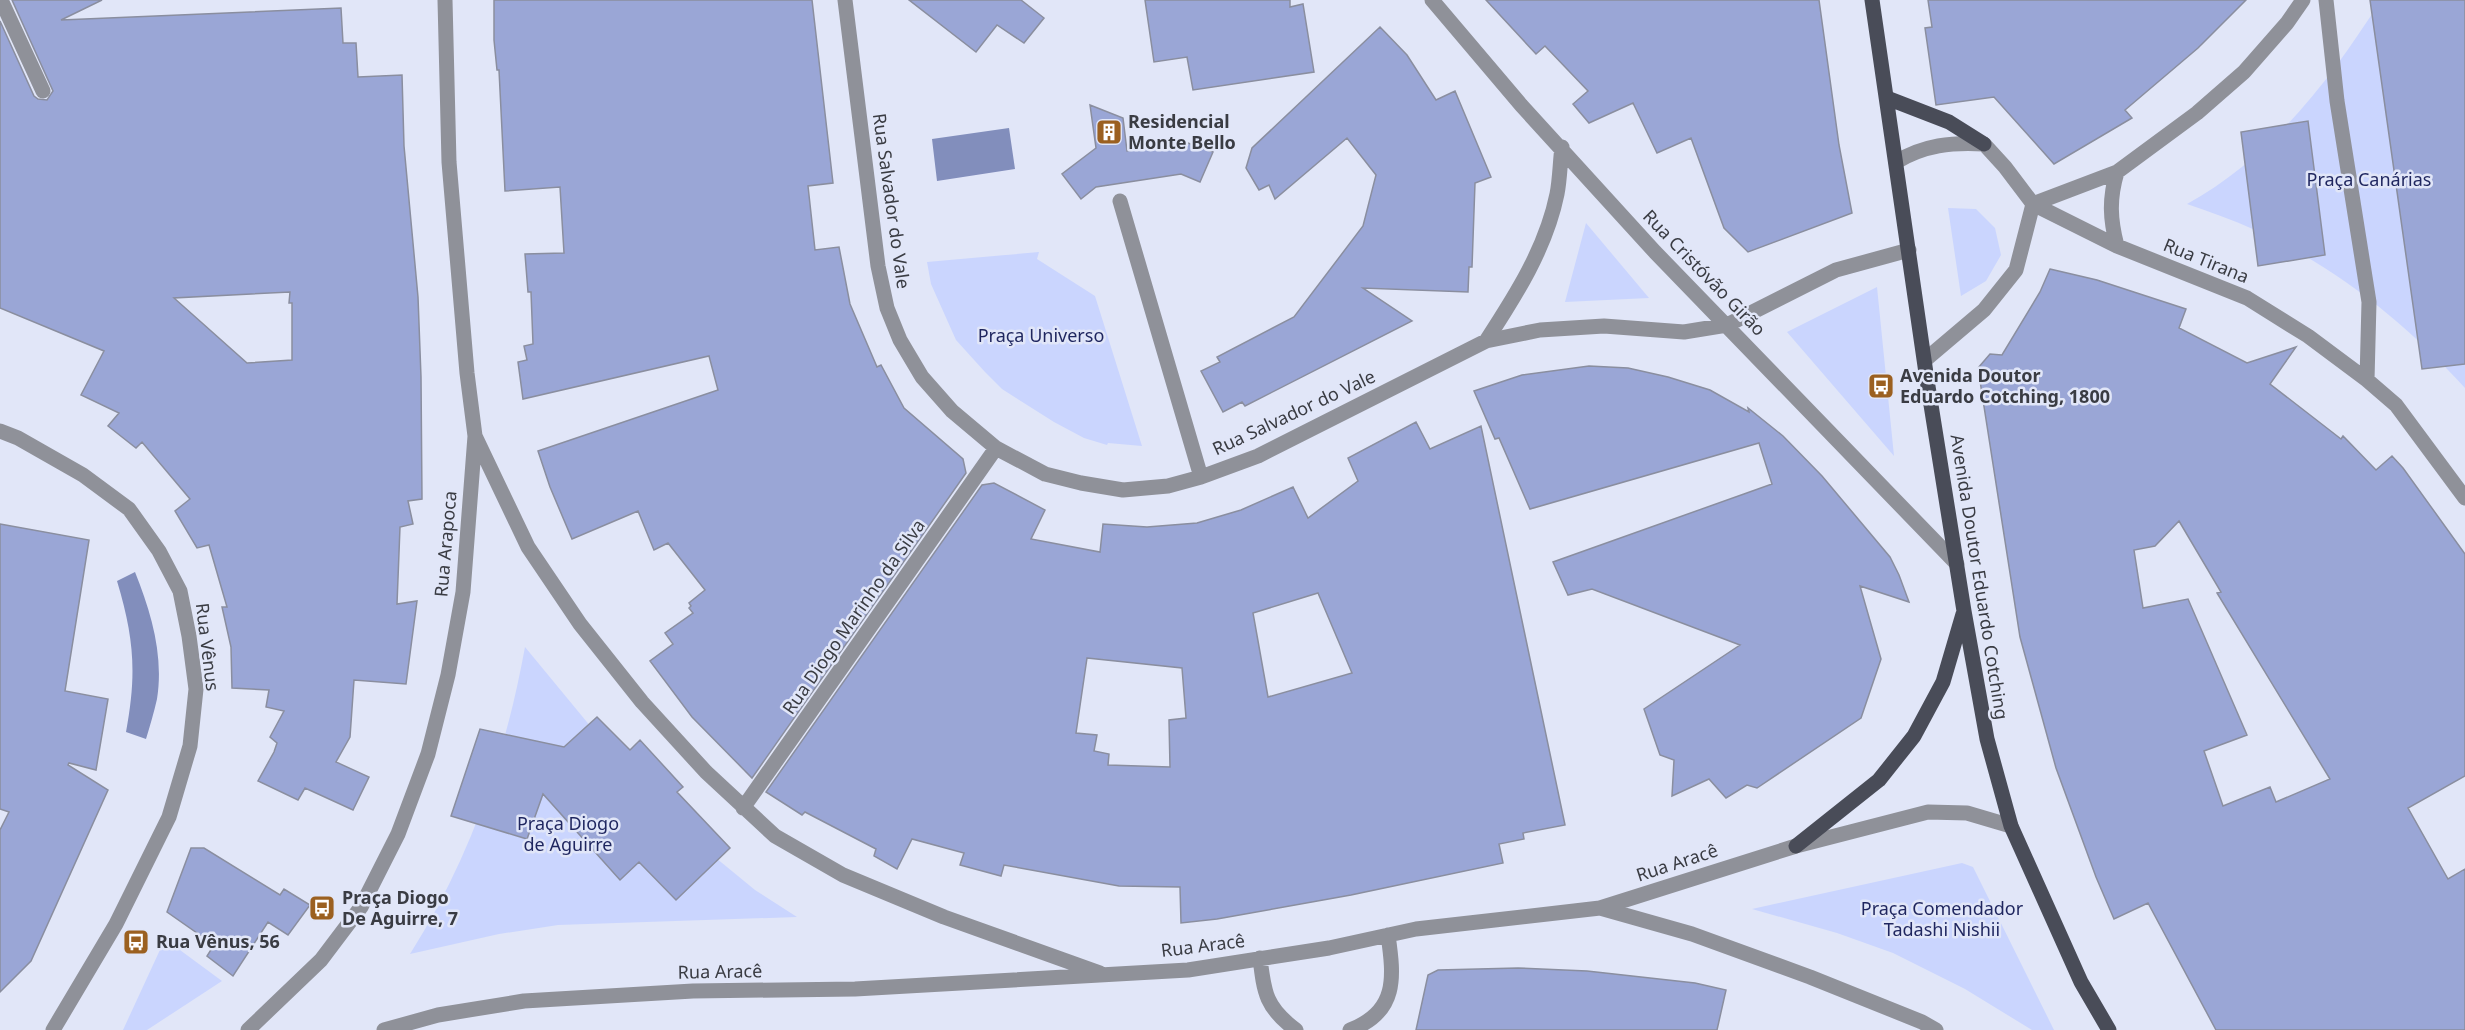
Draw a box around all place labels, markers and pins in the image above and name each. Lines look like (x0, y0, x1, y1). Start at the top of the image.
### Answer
place label: Residencial Monte Bello (1128, 109, 1236, 154)
building icon: Residencial Monte Bello (1094, 117, 1124, 147)
place label: Avenida Doutor Eduardo Cotching, 1800 (1900, 363, 2110, 408)
bus stop icon: Avenida Doutor Eduardo Cotching, 1800 (1866, 371, 1896, 401)
place label: Praça Diogo De Aguirre, 7 (342, 885, 458, 930)
bus stop icon: Praça Diogo De Aguirre, 7 (307, 893, 337, 923)
bus stop icon: Rua Vênus, 56 (121, 927, 151, 957)
place label: Rua Vênus, 56 (156, 929, 280, 953)

